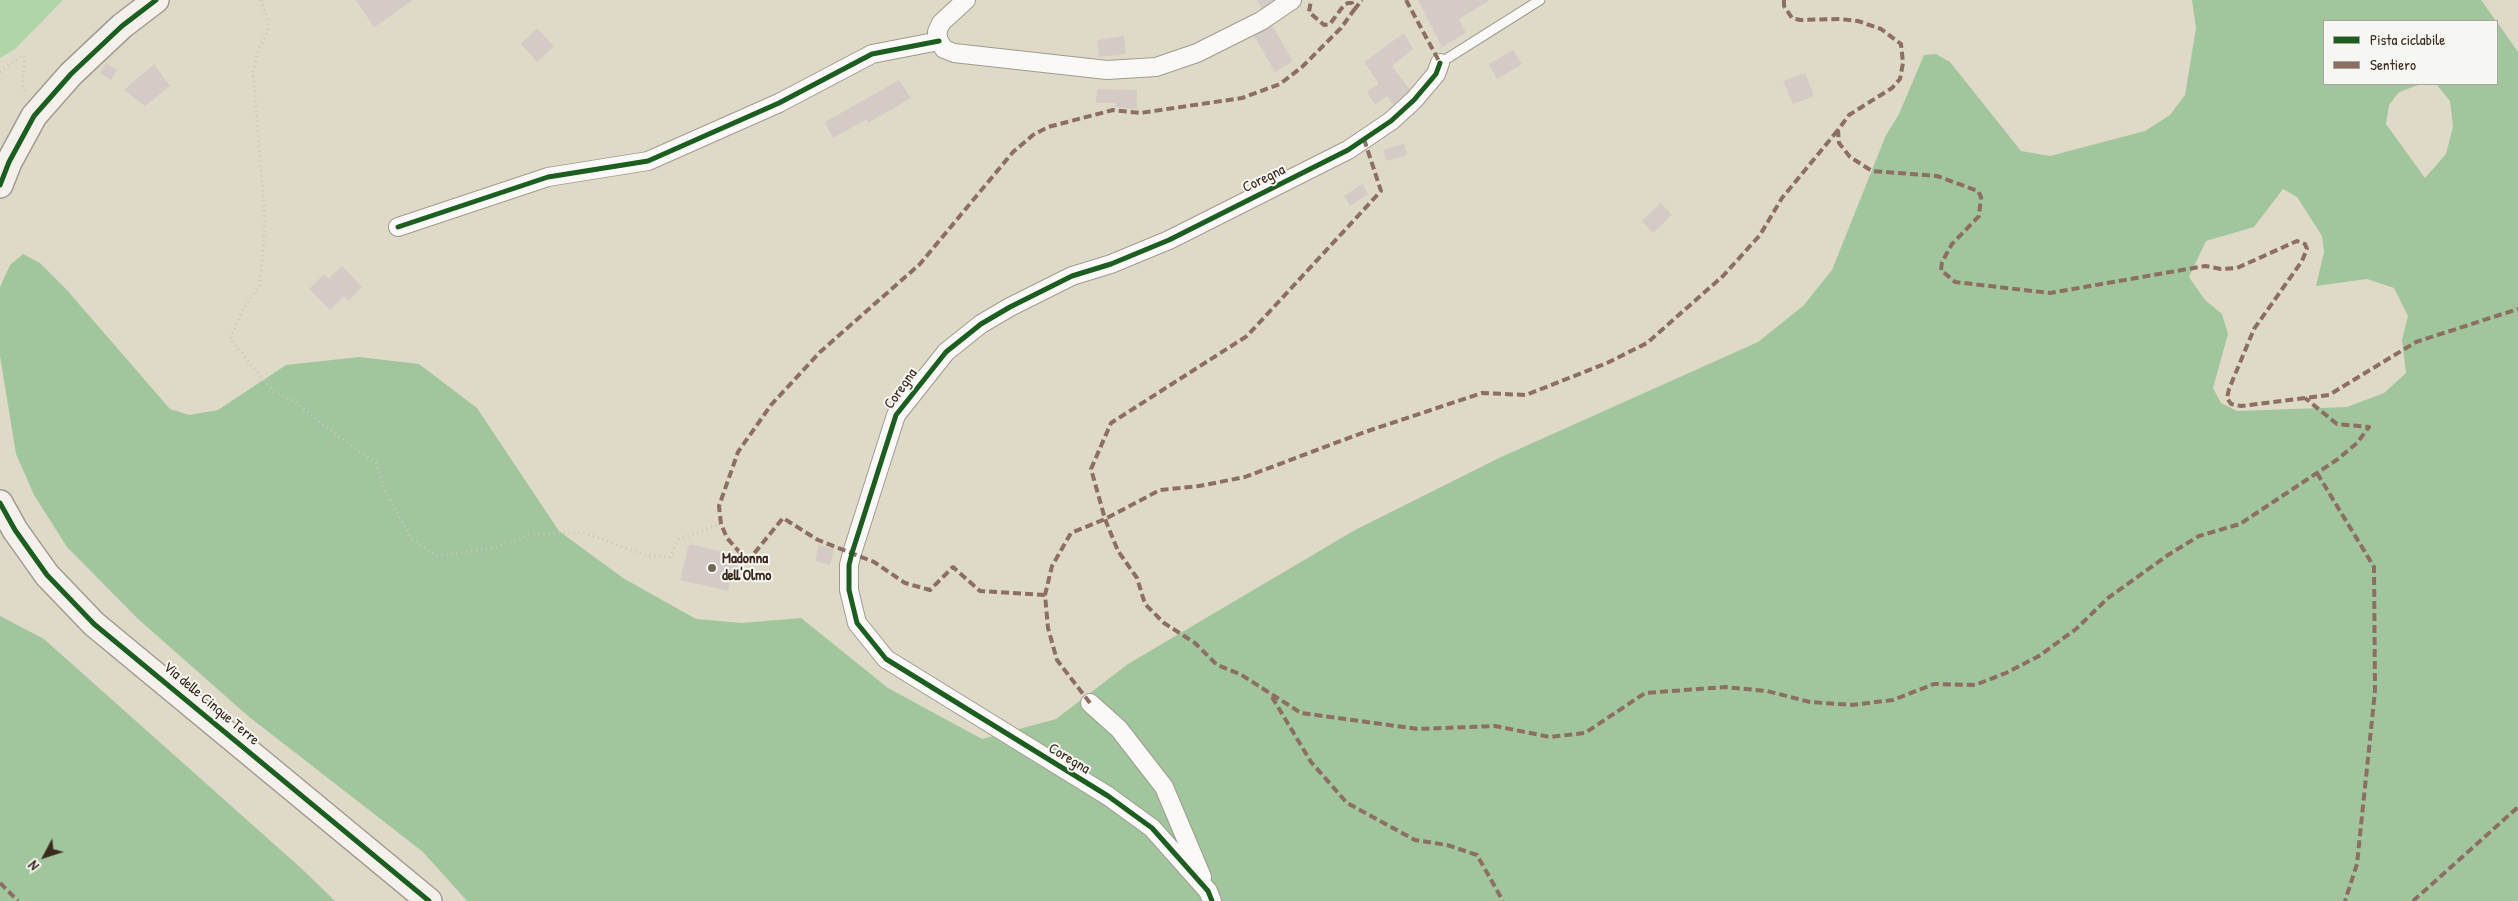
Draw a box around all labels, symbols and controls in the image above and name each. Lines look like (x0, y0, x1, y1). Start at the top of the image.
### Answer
legend (2323, 20, 2498, 85)
text: Pista ciclabile (2370, 29, 2445, 50)
text: Sentiero (2370, 54, 2416, 75)
street label: Coregna (1240, 161, 1288, 197)
street label: Coregna (881, 365, 921, 413)
place label: Madonna dell'Olmo (722, 550, 771, 585)
marker: Madonna dell'Olmo (706, 562, 718, 574)
street label: Via delle Cinque Terre (159, 659, 263, 749)
street label: Coregna (1045, 740, 1093, 778)
north arrow (20, 831, 70, 881)
text: N (23, 857, 43, 875)

